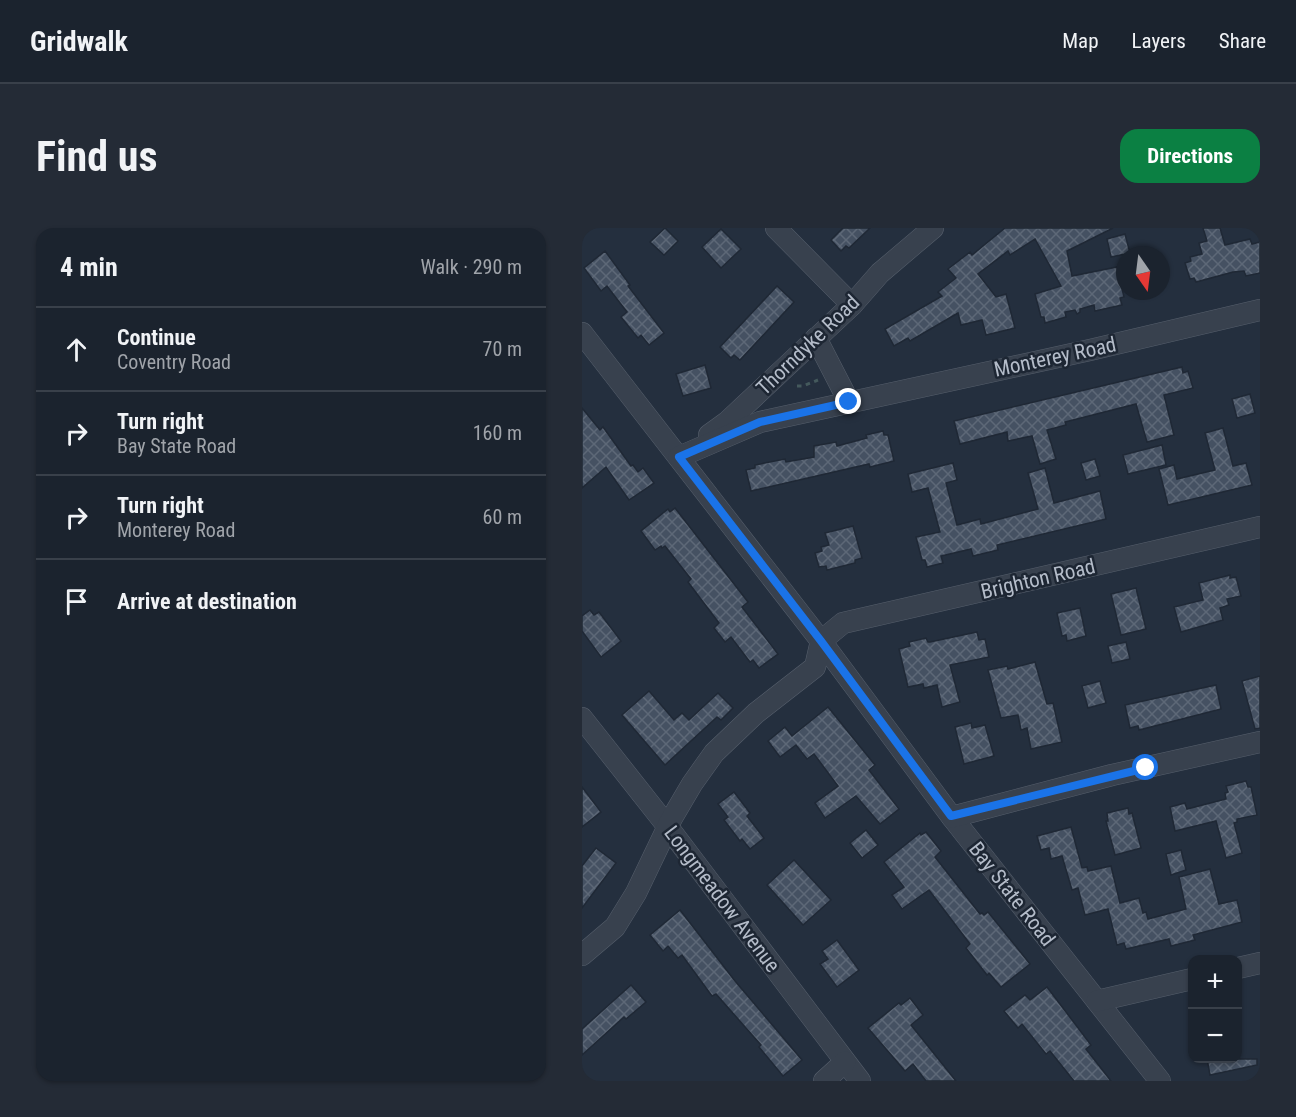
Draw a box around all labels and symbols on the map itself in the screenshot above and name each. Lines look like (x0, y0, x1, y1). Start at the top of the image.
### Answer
north arrow (1116, 246, 1170, 300)
street label: Thorndyke Road (752, 290, 864, 400)
street label: Monterey Road (992, 332, 1118, 382)
route end (835, 388, 861, 414)
street label: Brighton Road (978, 554, 1098, 604)
route start (1132, 754, 1158, 780)
street label: Longmeadow Avenue (659, 821, 785, 977)
street label: Bay State Road (964, 837, 1060, 951)

